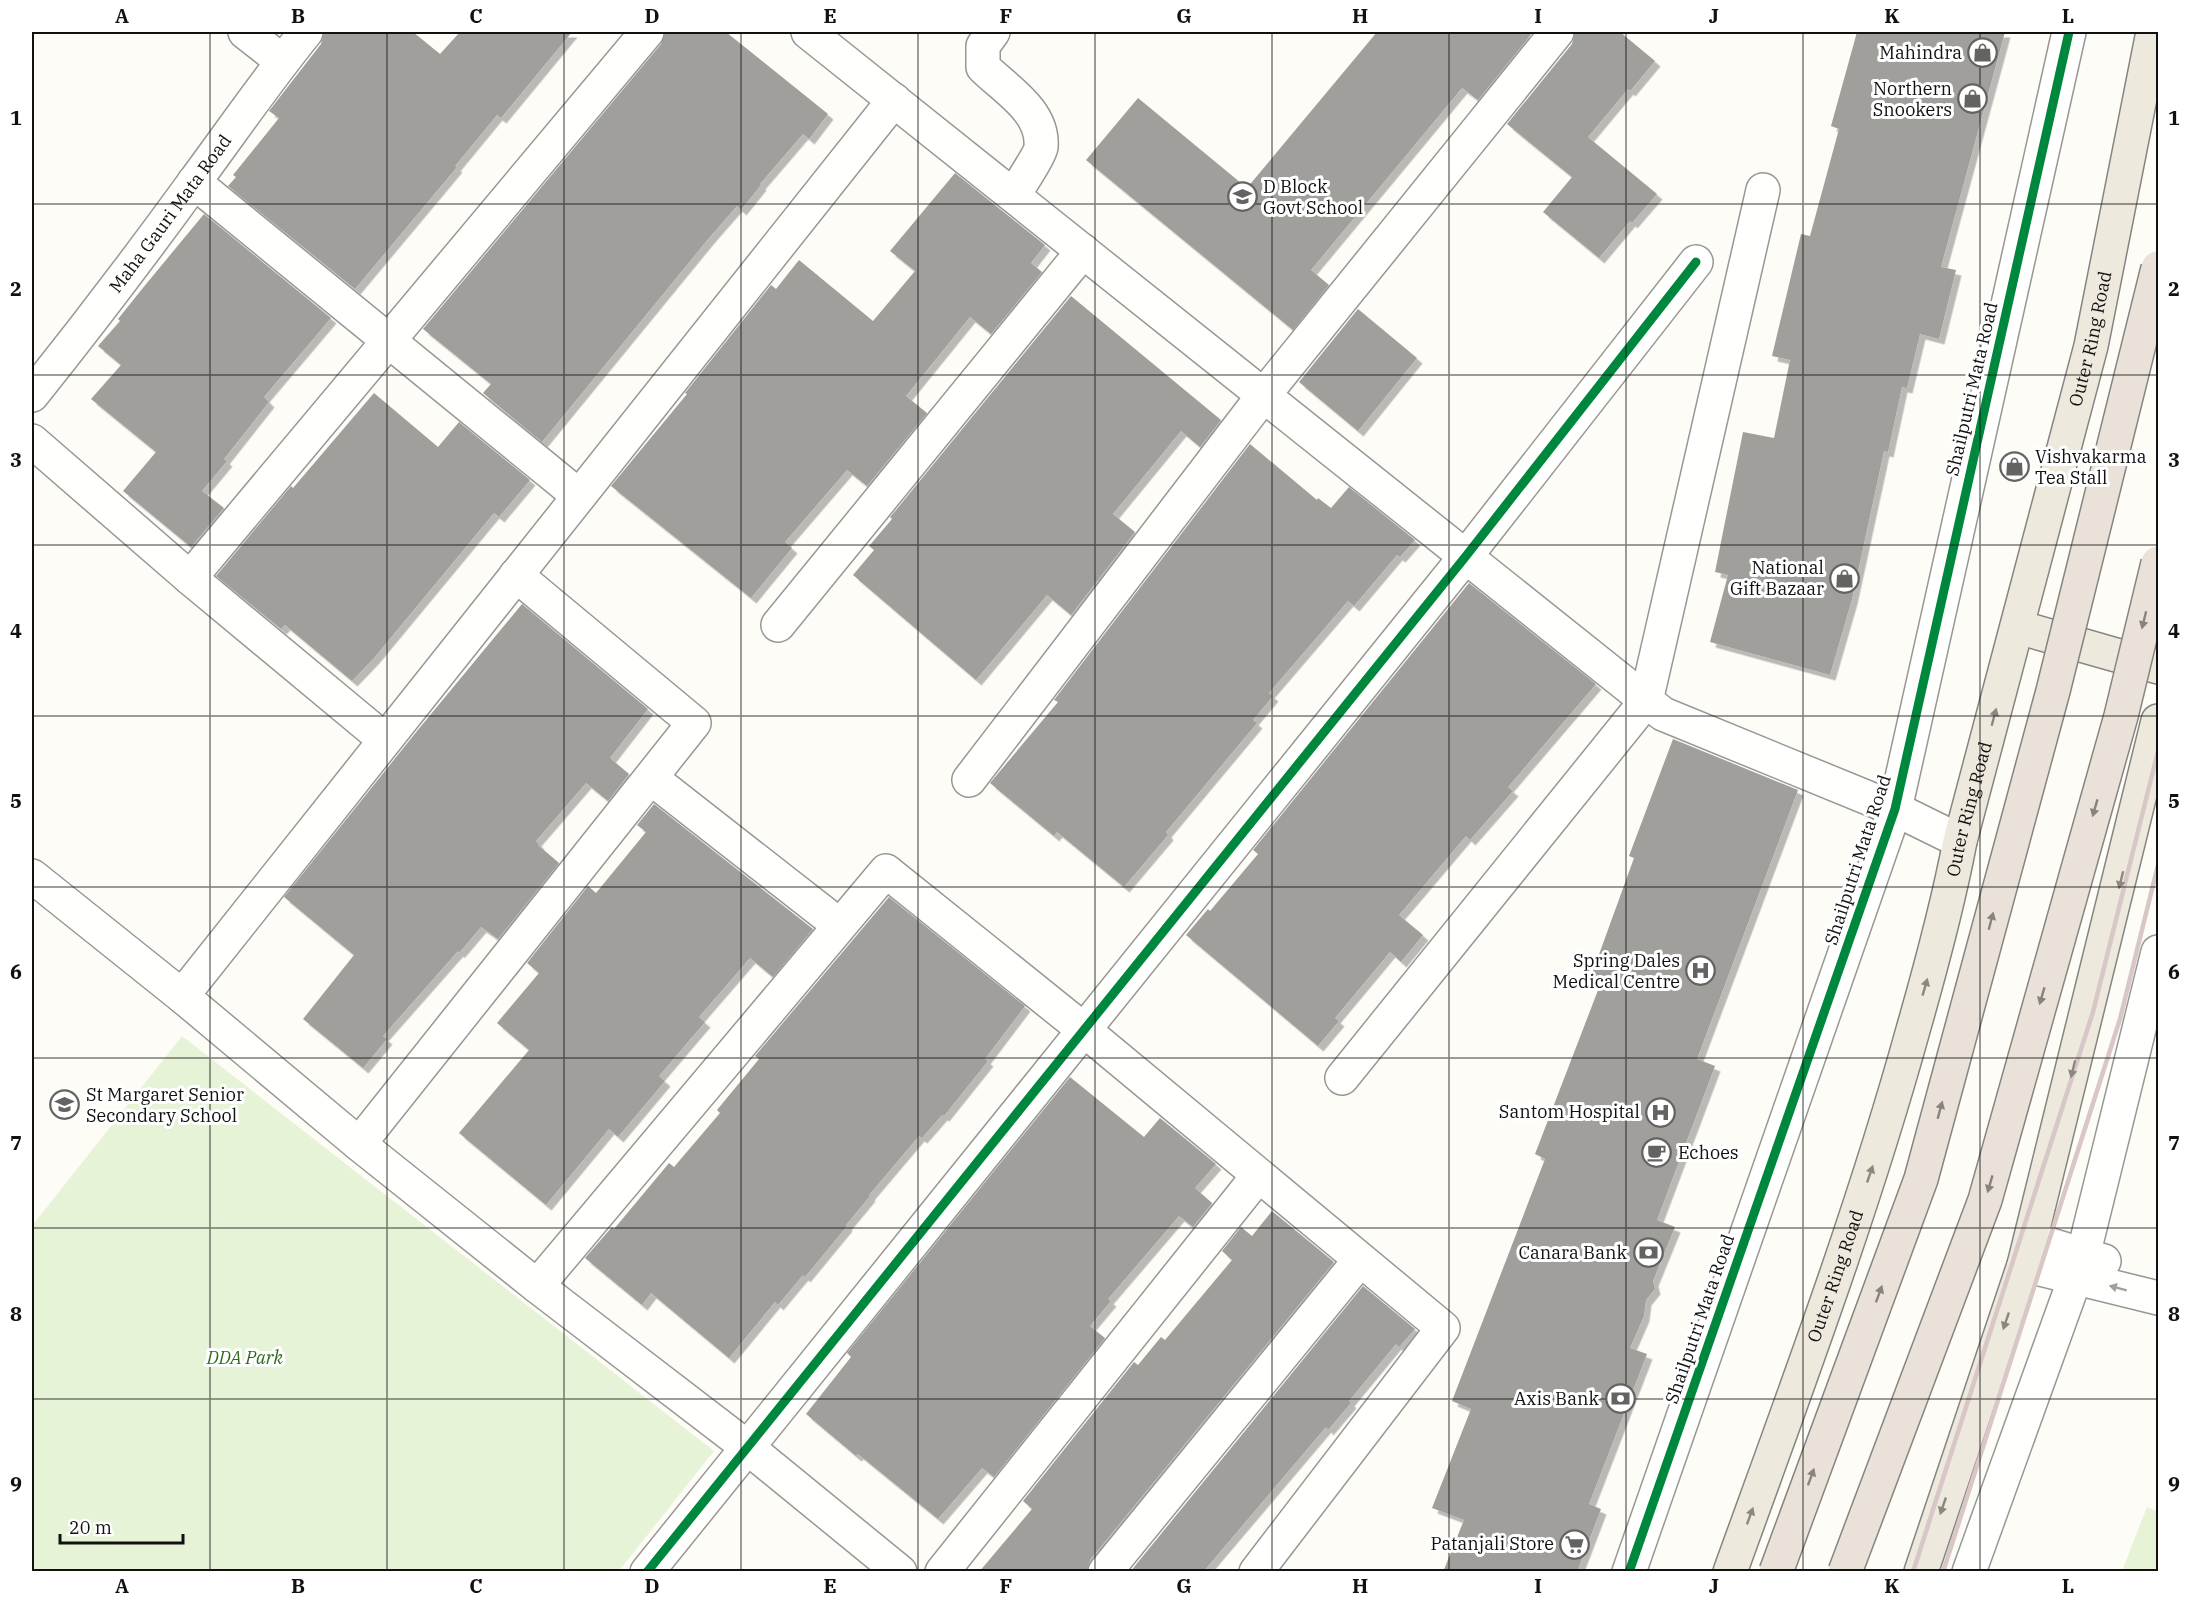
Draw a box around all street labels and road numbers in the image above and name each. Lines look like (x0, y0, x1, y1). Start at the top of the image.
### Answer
street label: Maha Gauri Mata Road (104, 130, 236, 297)
street label: Outer Ring Road (2063, 269, 2117, 409)
street label: Shailputri Mata Road (1940, 300, 2003, 478)
street label: Outer Ring Road (1941, 739, 1997, 879)
street label: Shailputri Mata Road (1819, 772, 1896, 948)
street label: Outer Ring Road (1802, 1207, 1868, 1345)
street label: Shailputri Mata Road (1660, 1231, 1739, 1407)

